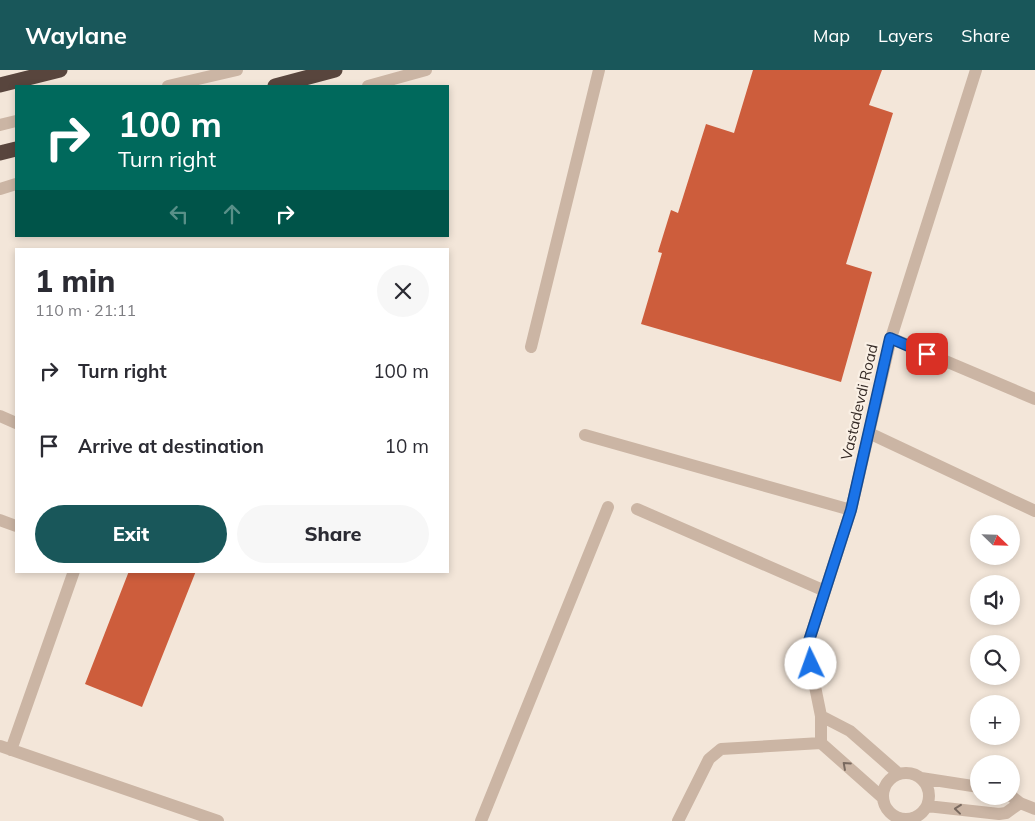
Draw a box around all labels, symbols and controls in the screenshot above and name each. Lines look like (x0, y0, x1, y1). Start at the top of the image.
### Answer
text: Waylane (25, 20, 127, 50)
text: Map (813, 24, 850, 47)
text: Layers (878, 24, 933, 47)
text: Share (961, 24, 1010, 47)
text: 100 m (118, 102, 222, 146)
icon: right (35, 105, 100, 170)
text: Turn right (118, 145, 216, 173)
icon: left (165, 200, 193, 228)
icon: ahead (218, 200, 246, 228)
icon: right (271, 200, 299, 228)
text: 1 min (35, 262, 115, 300)
button: close (377, 265, 429, 317)
text: 110 m · 21:11 (35, 300, 136, 320)
pin (906, 333, 948, 375)
icon: arrive (913, 340, 941, 368)
street label: Vastadevdi Road (836, 342, 882, 462)
icon: right (35, 357, 63, 385)
text: Turn right (78, 359, 167, 383)
text: 100 m (373, 359, 429, 383)
icon: arrive (35, 432, 63, 460)
text: Arrive at destination (78, 434, 264, 458)
text: 10 m (385, 434, 429, 458)
button: Exit (35, 505, 227, 563)
button: Share (237, 505, 429, 563)
north arrow (970, 515, 1020, 565)
map controls (970, 515, 1020, 805)
button: sound (970, 575, 1020, 625)
button: search (970, 635, 1020, 685)
position arrow (784, 637, 836, 689)
button: + (970, 695, 1020, 745)
button: − (970, 755, 1020, 805)
one-way arrow (843, 762, 852, 771)
one-way arrow (953, 804, 961, 815)

